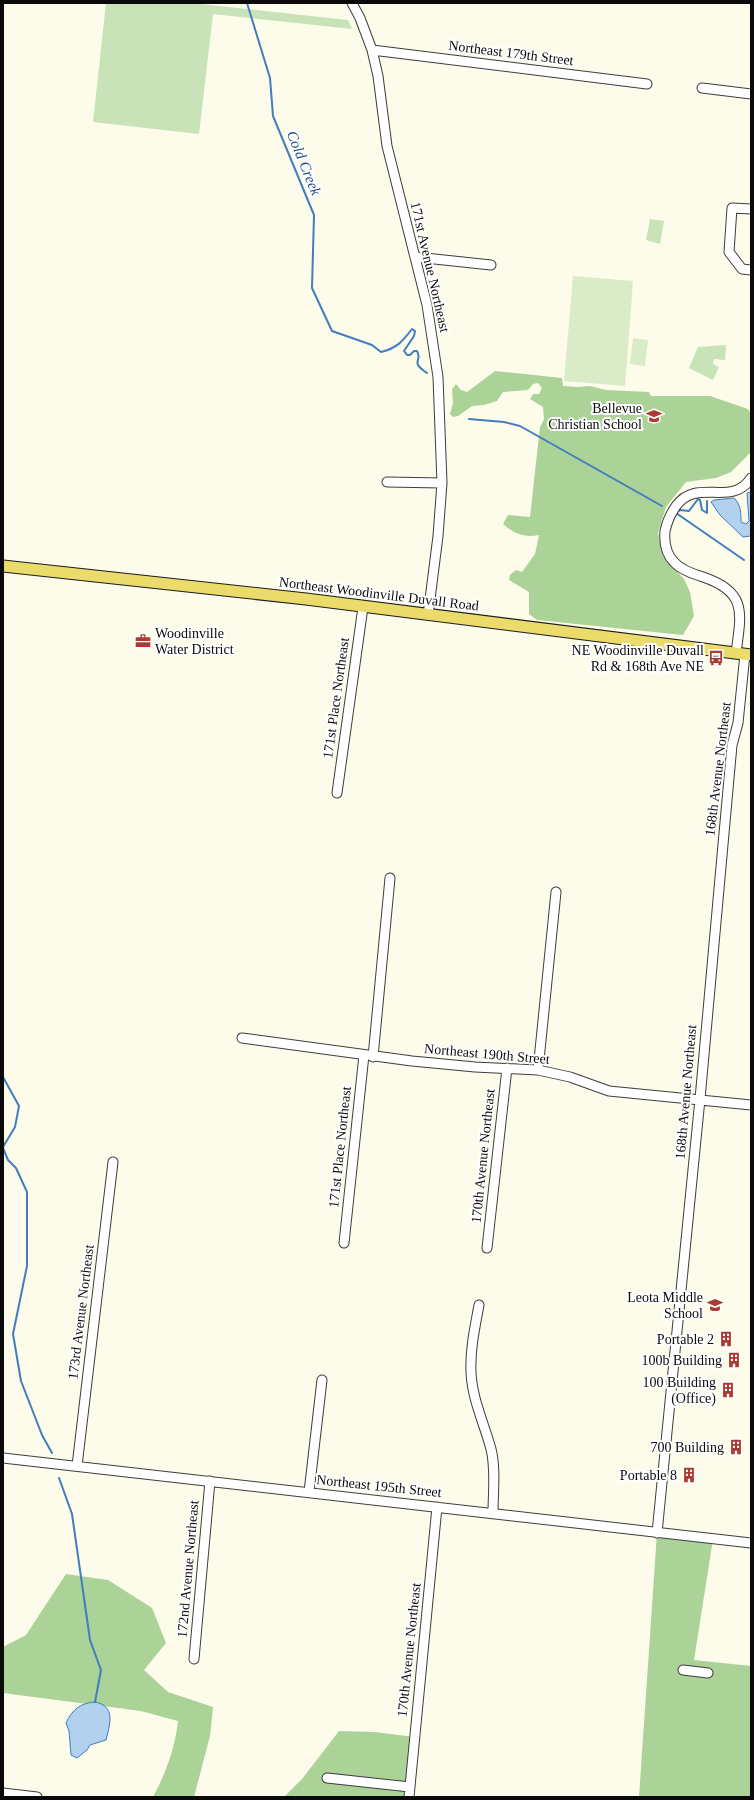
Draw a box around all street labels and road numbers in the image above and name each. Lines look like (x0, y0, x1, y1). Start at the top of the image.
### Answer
street label: Northeast 179th Street (448, 38, 575, 68)
street label: 171st Avenue Northeast (408, 200, 452, 334)
street label: Northeast Woodinville Duvall Road (278, 574, 480, 614)
street label: 171st Place Northeast (320, 636, 352, 759)
street label: 168th Avenue Northeast (702, 701, 734, 837)
street label: 168th Avenue Northeast (673, 1024, 699, 1160)
street label: Northeast 190th Street (424, 1041, 551, 1067)
street label: 171st Place Northeast (326, 1085, 354, 1208)
street label: 170th Avenue Northeast (468, 1088, 498, 1224)
street label: 173rd Avenue Northeast (65, 1244, 97, 1380)
street label: Northeast 195th Street (316, 1472, 443, 1500)
street label: 172nd Avenue Northeast (175, 1499, 202, 1638)
street label: 170th Avenue Northeast (394, 1582, 424, 1718)

